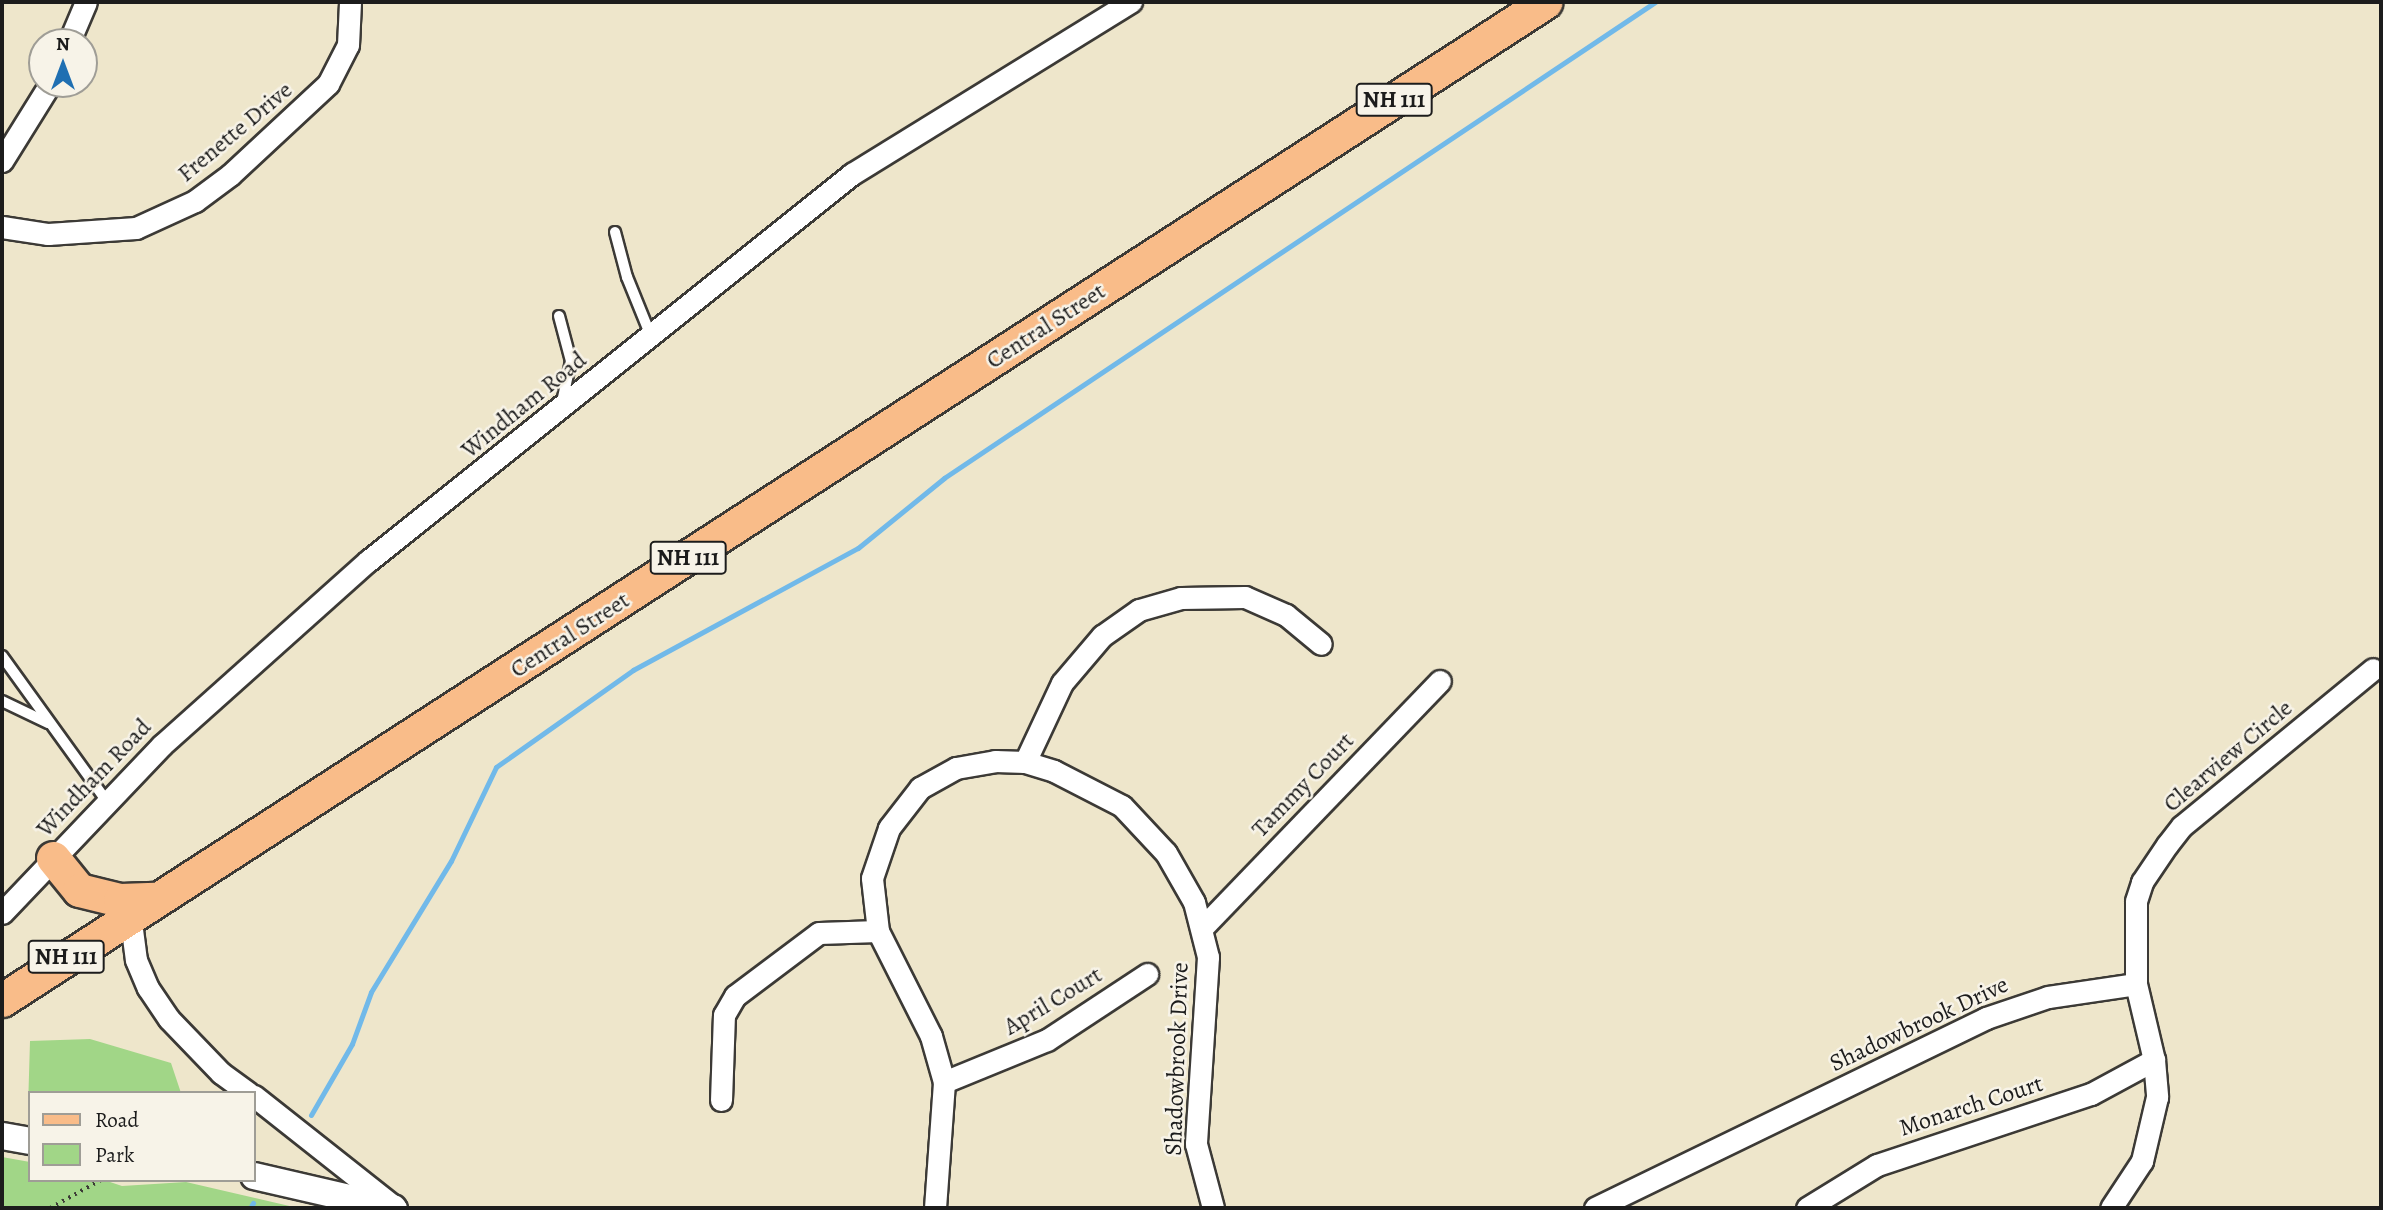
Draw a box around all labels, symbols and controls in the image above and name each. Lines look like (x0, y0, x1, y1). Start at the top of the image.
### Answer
north arrow (28, 28, 98, 98)
text: N (56, 31, 70, 57)
street label: Frenette Drive (172, 76, 298, 188)
road number: NH 111 (1356, 80, 1432, 120)
street label: Central Street (981, 277, 1111, 375)
street label: Windham Road (456, 346, 592, 464)
road number: NH 111 (650, 538, 726, 578)
street label: Central Street (505, 586, 635, 684)
street label: Clearview Circle (2158, 694, 2298, 818)
street label: Windham Road (31, 713, 157, 843)
street label: Tammy Court (1246, 727, 1360, 843)
road number: NH 111 (28, 938, 104, 976)
street label: April Court (999, 960, 1107, 1042)
street label: Shadowbrook Drive (1159, 962, 1195, 1156)
street label: Shadowbrook Drive (1825, 970, 2013, 1078)
street label: Monarch Court (1895, 1069, 2047, 1143)
legend (28, 1091, 256, 1182)
text: Road (95, 1106, 139, 1134)
text: Park (95, 1141, 134, 1169)

